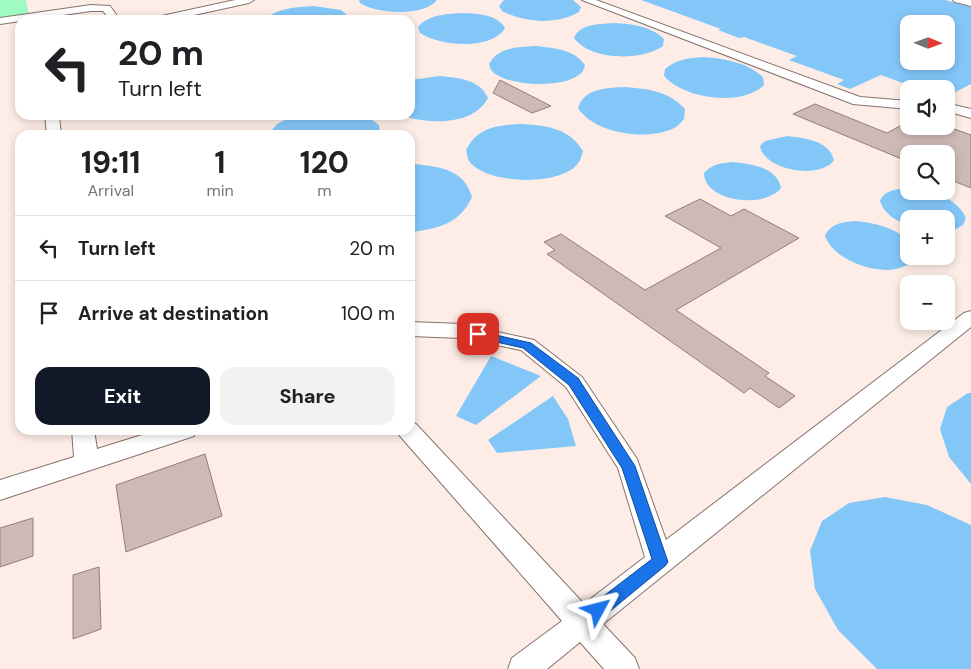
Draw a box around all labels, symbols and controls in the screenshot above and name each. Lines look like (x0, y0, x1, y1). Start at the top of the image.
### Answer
north arrow (900, 15, 955, 70)
map controls (900, 15, 955, 330)
text: 20 m (118, 30, 204, 76)
icon: left (35, 35, 100, 100)
text: Turn left (118, 74, 202, 103)
button: sound (900, 80, 955, 135)
text: 19:11 (81, 143, 140, 182)
text: 1 (215, 143, 226, 182)
text: 120 (300, 143, 349, 182)
button: search (900, 145, 955, 200)
text: Arrival (87, 180, 134, 201)
text: min (206, 180, 234, 201)
text: m (317, 180, 331, 201)
button: + (900, 210, 955, 265)
icon: left (35, 234, 63, 262)
text: Turn left (78, 236, 156, 261)
text: 20 m (349, 236, 395, 261)
button: − (900, 275, 955, 330)
icon: arrive (35, 299, 63, 327)
text: Arrive at destination (78, 301, 269, 326)
text: 100 m (341, 301, 395, 326)
pin (457, 313, 499, 355)
icon: arrive (464, 320, 492, 348)
button: Exit (35, 367, 210, 425)
button: Share (220, 367, 395, 425)
position arrow (571, 583, 623, 635)

